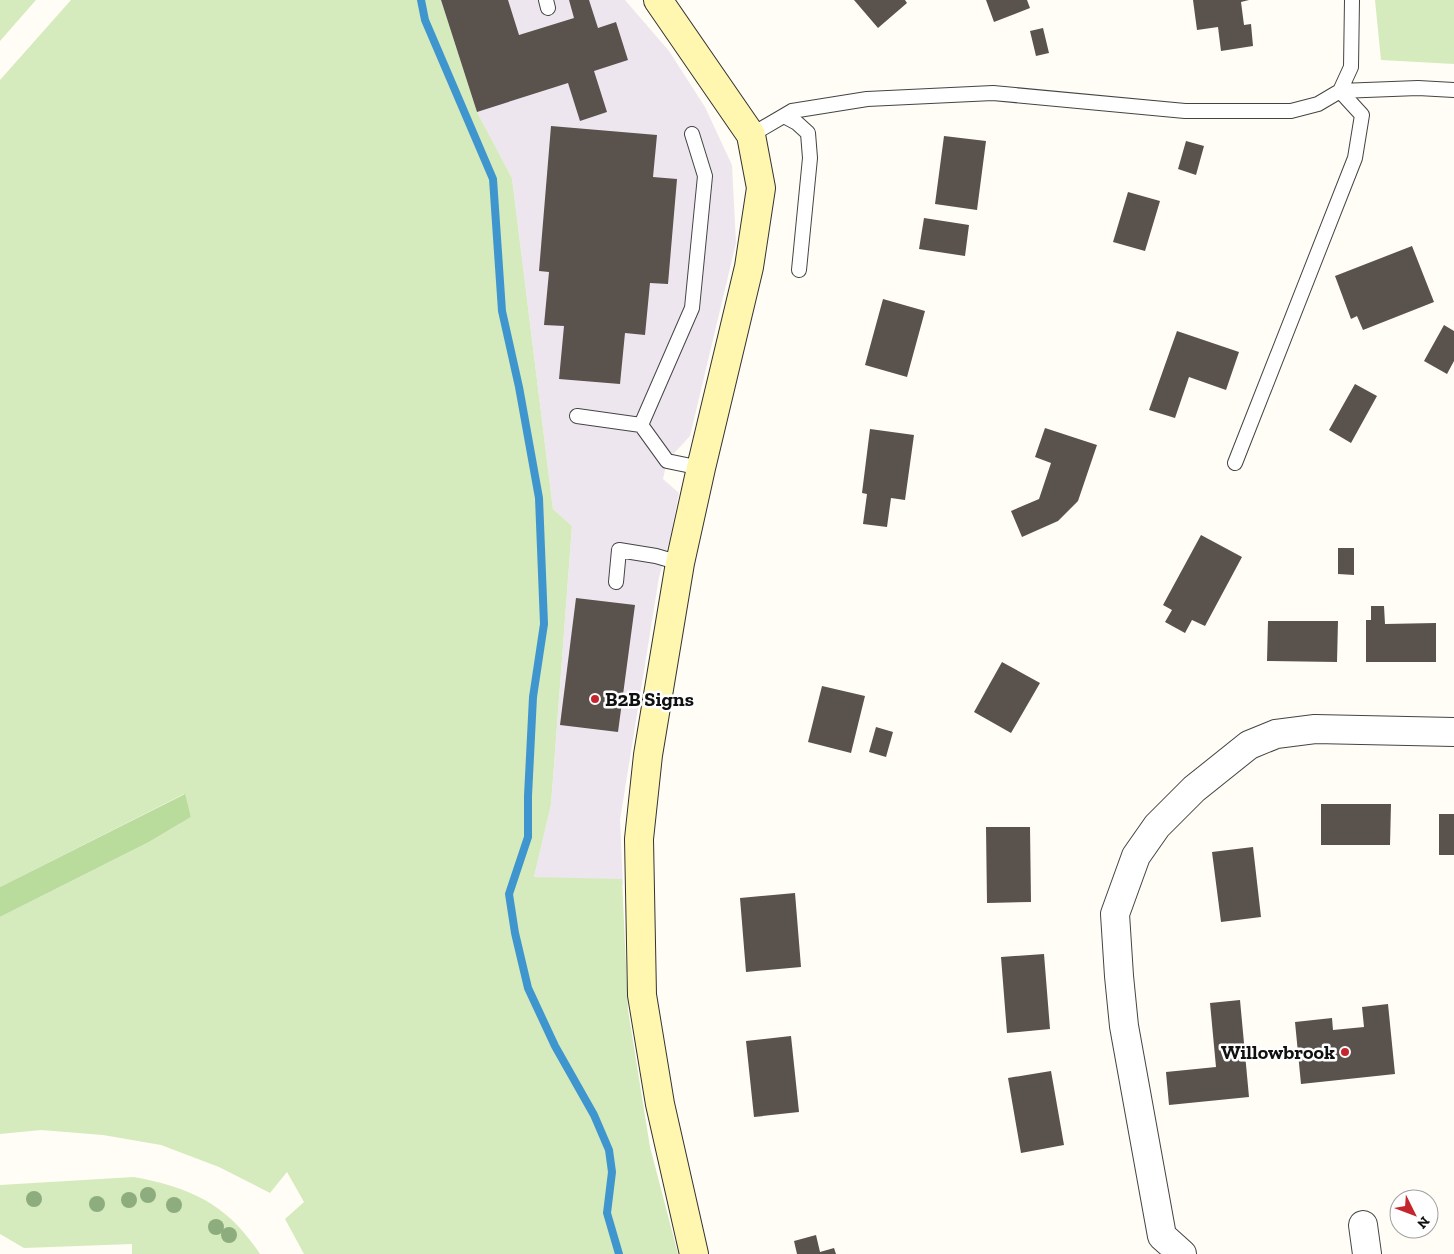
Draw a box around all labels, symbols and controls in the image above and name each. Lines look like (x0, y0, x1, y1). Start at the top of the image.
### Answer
place label: B2B Signs (605, 687, 694, 711)
marker: B2B Signs (589, 693, 601, 705)
place label: Willowbrook (1221, 1040, 1335, 1064)
marker: Willowbrook (1339, 1046, 1351, 1058)
north arrow (1389, 1189, 1439, 1239)
text: N (1413, 1213, 1433, 1232)

